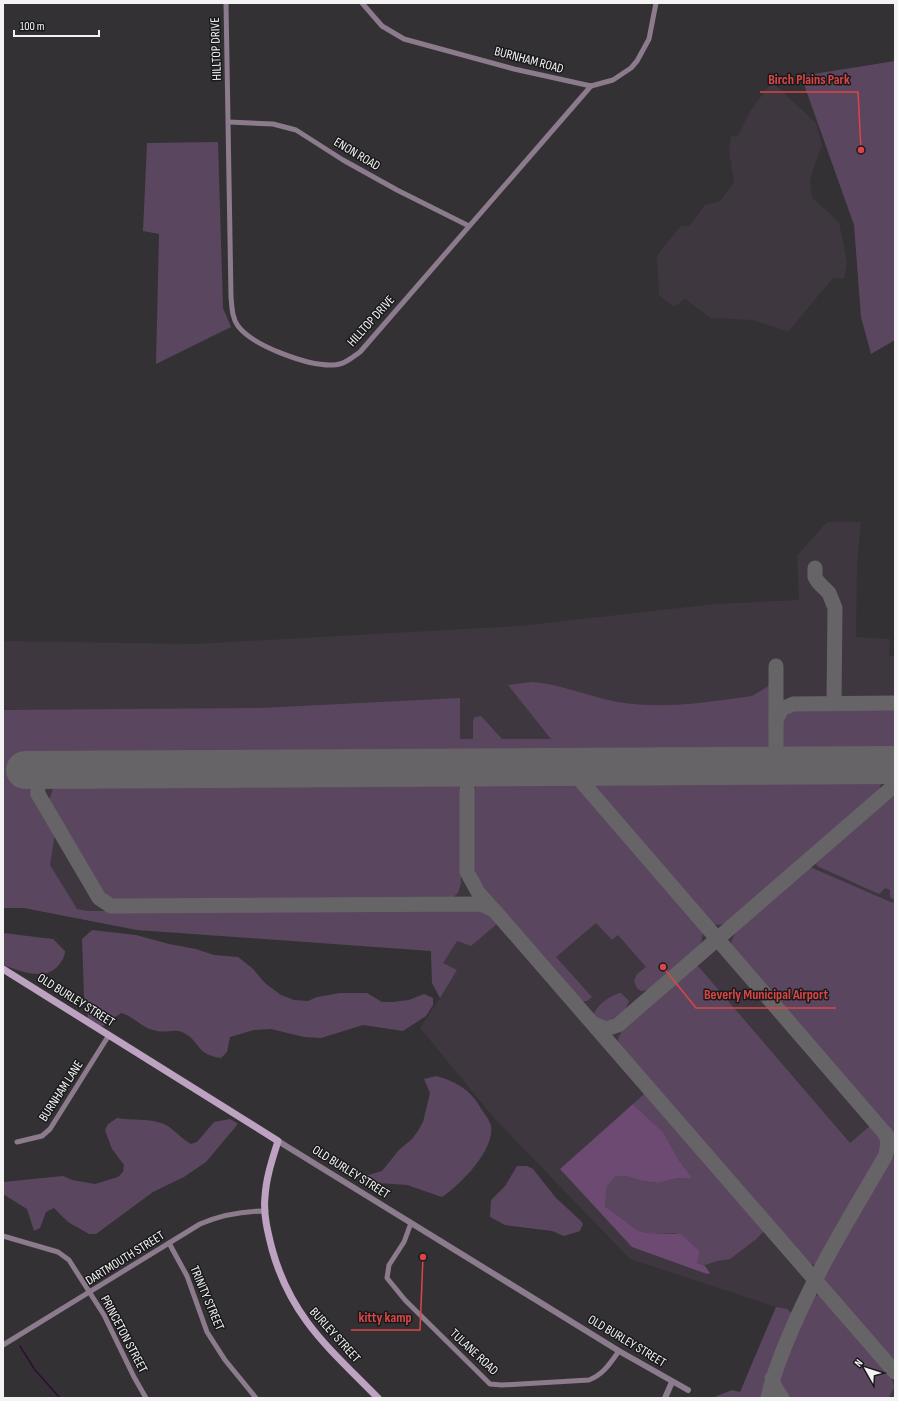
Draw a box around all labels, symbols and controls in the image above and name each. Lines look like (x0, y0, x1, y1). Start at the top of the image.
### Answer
scale bar (14, 12, 99, 38)
street label: HILLTOP DRIVE (207, 17, 225, 81)
text: 100 m (20, 19, 45, 34)
street label: BURNHAM ROAD (493, 43, 565, 77)
callout: Birch Plains Park (760, 66, 858, 92)
text: Birch Plains Park (768, 71, 850, 88)
street label: ENON ROAD (331, 134, 383, 174)
street label: HILLTOP DRIVE (344, 292, 398, 350)
street label: OLD BURLEY STREET (34, 970, 118, 1030)
callout: Beverly Municipal Airport (696, 982, 836, 1008)
text: Beverly Municipal Airport (704, 986, 828, 1003)
street label: BURNHAM LANE (35, 1058, 87, 1124)
street label: OLD BURLEY STREET (309, 1142, 393, 1202)
street label: DARTMOUTH STREET (83, 1227, 167, 1289)
street label: TRINITY STREET (186, 1263, 228, 1333)
street label: PRINCETON STREET (97, 1293, 151, 1375)
street label: BURLEY STREET (306, 1304, 364, 1366)
callout: kitty kamp (351, 1304, 420, 1330)
text: kitty kamp (358, 1309, 412, 1326)
street label: OLD BURLEY STREET (585, 1311, 669, 1371)
street label: TULANE ROAD (446, 1326, 502, 1378)
north arrow (846, 1349, 886, 1389)
text: N (852, 1357, 866, 1369)

